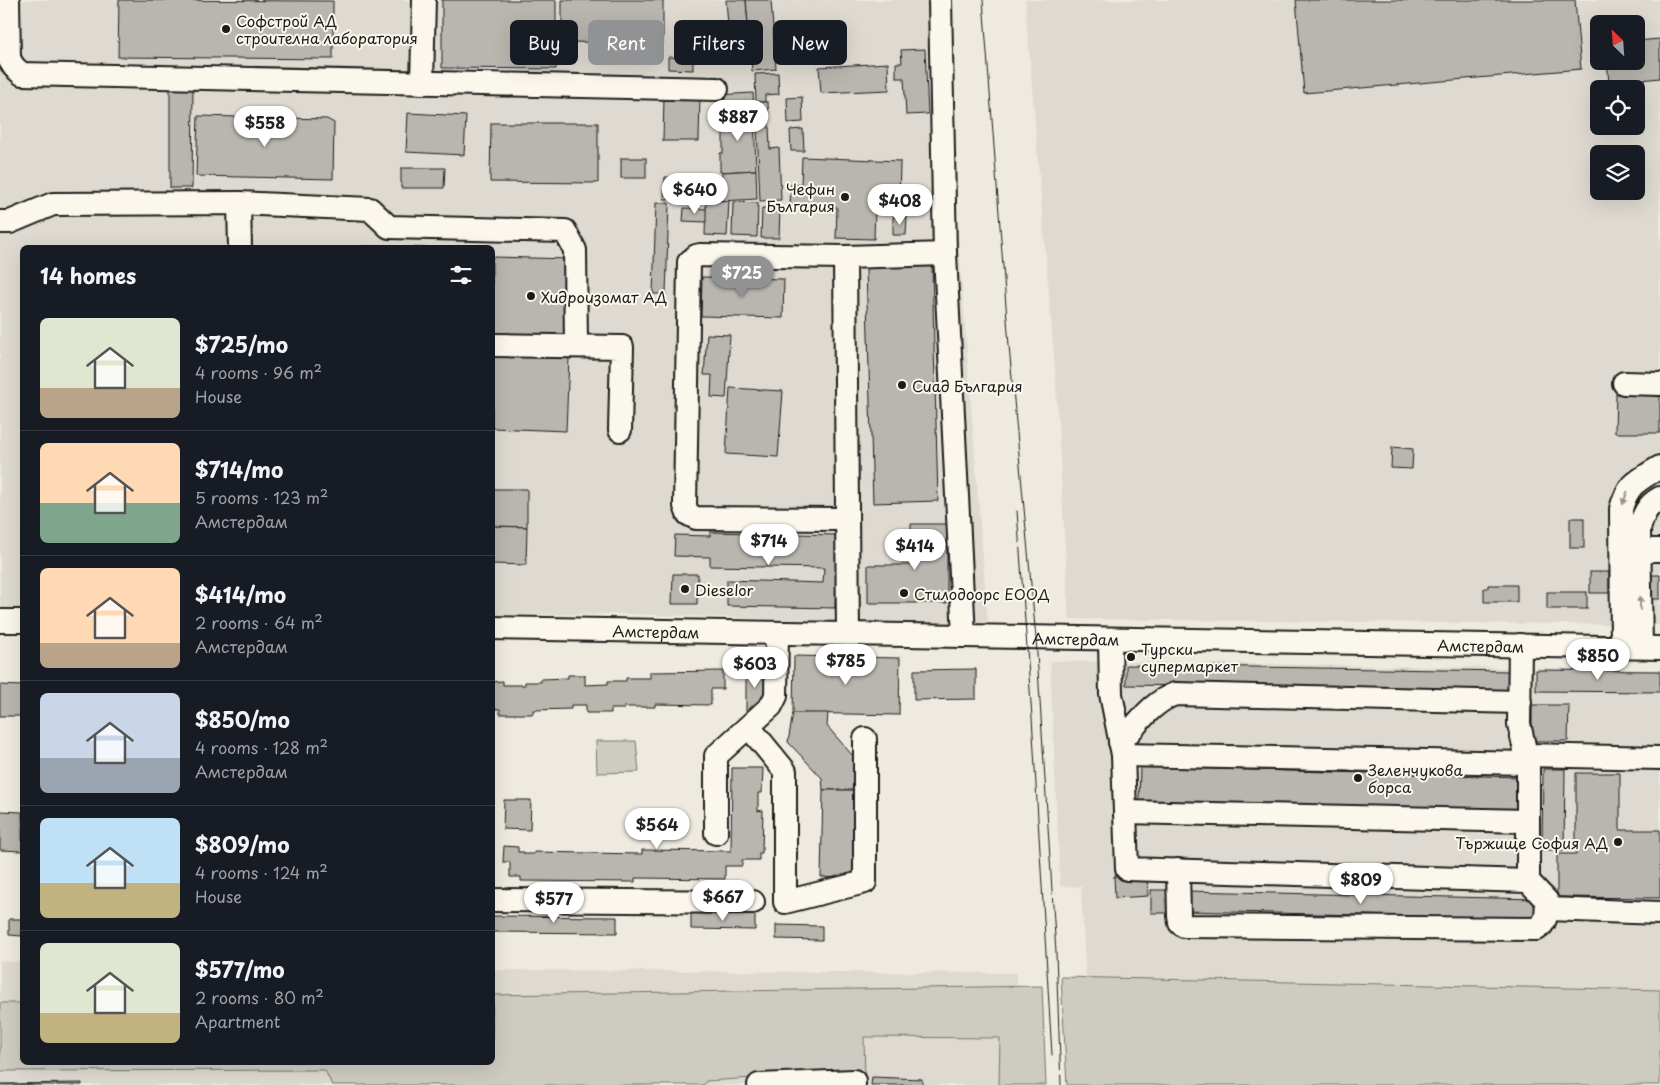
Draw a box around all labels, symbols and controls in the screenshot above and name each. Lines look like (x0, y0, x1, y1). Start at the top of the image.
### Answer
place label: Софстрой АД строителна лаборатория (236, 9, 418, 49)
north arrow (1590, 15, 1645, 70)
map controls (1590, 15, 1645, 200)
chip: Buy (510, 20, 578, 65)
chip: Rent (588, 20, 664, 65)
chip: Filters (674, 20, 763, 65)
chip: New (773, 20, 847, 65)
marker: Софстрой АД строителна лаборатория (220, 23, 232, 35)
button: locate (1590, 80, 1645, 135)
pin: $887 (708, 100, 768, 142)
text: $887 (718, 104, 758, 128)
pin: $558 (235, 106, 295, 148)
text: $558 (245, 110, 285, 134)
button: layers (1590, 145, 1645, 200)
pin: $640 (665, 172, 725, 215)
text: $640 (673, 177, 717, 201)
place label: Чефин България (766, 177, 835, 217)
pin: $408 (870, 184, 930, 226)
text: $408 (878, 188, 922, 212)
marker: Чефин България (839, 191, 851, 203)
pin: $725 (712, 256, 772, 298)
text: 14 homes (40, 259, 136, 291)
text: $725 (722, 260, 762, 284)
icon: filters (447, 261, 475, 289)
place label: Хидроизомат АД (541, 285, 667, 308)
marker: Хидроизомат АД (525, 290, 537, 302)
text: $725/mo (195, 328, 288, 360)
icon: home (80, 338, 140, 398)
text: 4 rooms · 96 m² (195, 360, 322, 384)
place label: Сиад България (912, 374, 1023, 397)
marker: Сиад България (896, 379, 908, 391)
text: House (195, 384, 242, 408)
text: $714/mo (195, 453, 283, 485)
icon: home (80, 463, 140, 523)
text: 5 rooms · 123 m² (195, 485, 328, 509)
one-way arrow (1621, 491, 1629, 506)
text: Амстердам (195, 509, 288, 533)
pin: $714 (739, 524, 799, 566)
text: $714 (751, 528, 787, 552)
pin: $414 (885, 528, 945, 571)
text: $414 (896, 533, 934, 557)
text: $414/mo (195, 578, 286, 610)
place label: Dieselor (695, 578, 754, 601)
place label: Стилодоорс ЕООД (914, 582, 1050, 605)
marker: Dieselor (679, 583, 691, 595)
marker: Стилодоорс ЕООД (898, 587, 910, 599)
icon: home (80, 588, 140, 648)
one-way arrow (1636, 595, 1644, 611)
text: 2 rooms · 64 m² (195, 610, 323, 634)
street label: Амстердам (612, 619, 700, 643)
street label: Амстердам (1032, 626, 1120, 650)
street label: Амстердам (1437, 633, 1525, 657)
text: Амстердам (195, 634, 288, 658)
place label: Турски супермаркет (1141, 637, 1239, 677)
pin: $850 (1568, 638, 1628, 681)
text: $850 (1577, 643, 1619, 667)
pin: $785 (816, 644, 876, 686)
pin: $603 (725, 646, 785, 689)
text: $785 (826, 648, 866, 672)
text: $603 (733, 651, 777, 675)
marker: Турски супермаркет (1125, 651, 1137, 663)
text: $850/mo (195, 703, 290, 735)
icon: home (80, 713, 140, 773)
text: 4 rooms · 128 m² (195, 735, 328, 759)
place label: Зеленчукова борса (1368, 758, 1463, 798)
text: Амстердам (195, 759, 288, 783)
marker: Зеленчукова борса (1352, 772, 1364, 784)
pin: $564 (627, 808, 687, 850)
text: $564 (636, 812, 678, 836)
text: $809/mo (195, 828, 290, 860)
place label: Тържище София АД (1455, 831, 1608, 854)
marker: Тържище София АД (1612, 836, 1624, 848)
icon: home (80, 838, 140, 898)
text: 4 rooms · 124 m² (195, 860, 328, 884)
pin: $809 (1331, 862, 1391, 905)
text: $809 (1340, 867, 1382, 891)
pin: $667 (693, 880, 753, 922)
pin: $577 (524, 882, 584, 924)
text: House (195, 884, 242, 908)
text: $667 (703, 884, 743, 908)
text: $577 (535, 886, 573, 910)
text: $577/mo (195, 953, 285, 985)
icon: home (80, 963, 140, 1023)
text: 2 rooms · 80 m² (195, 985, 324, 1009)
text: Apartment (195, 1009, 280, 1033)

